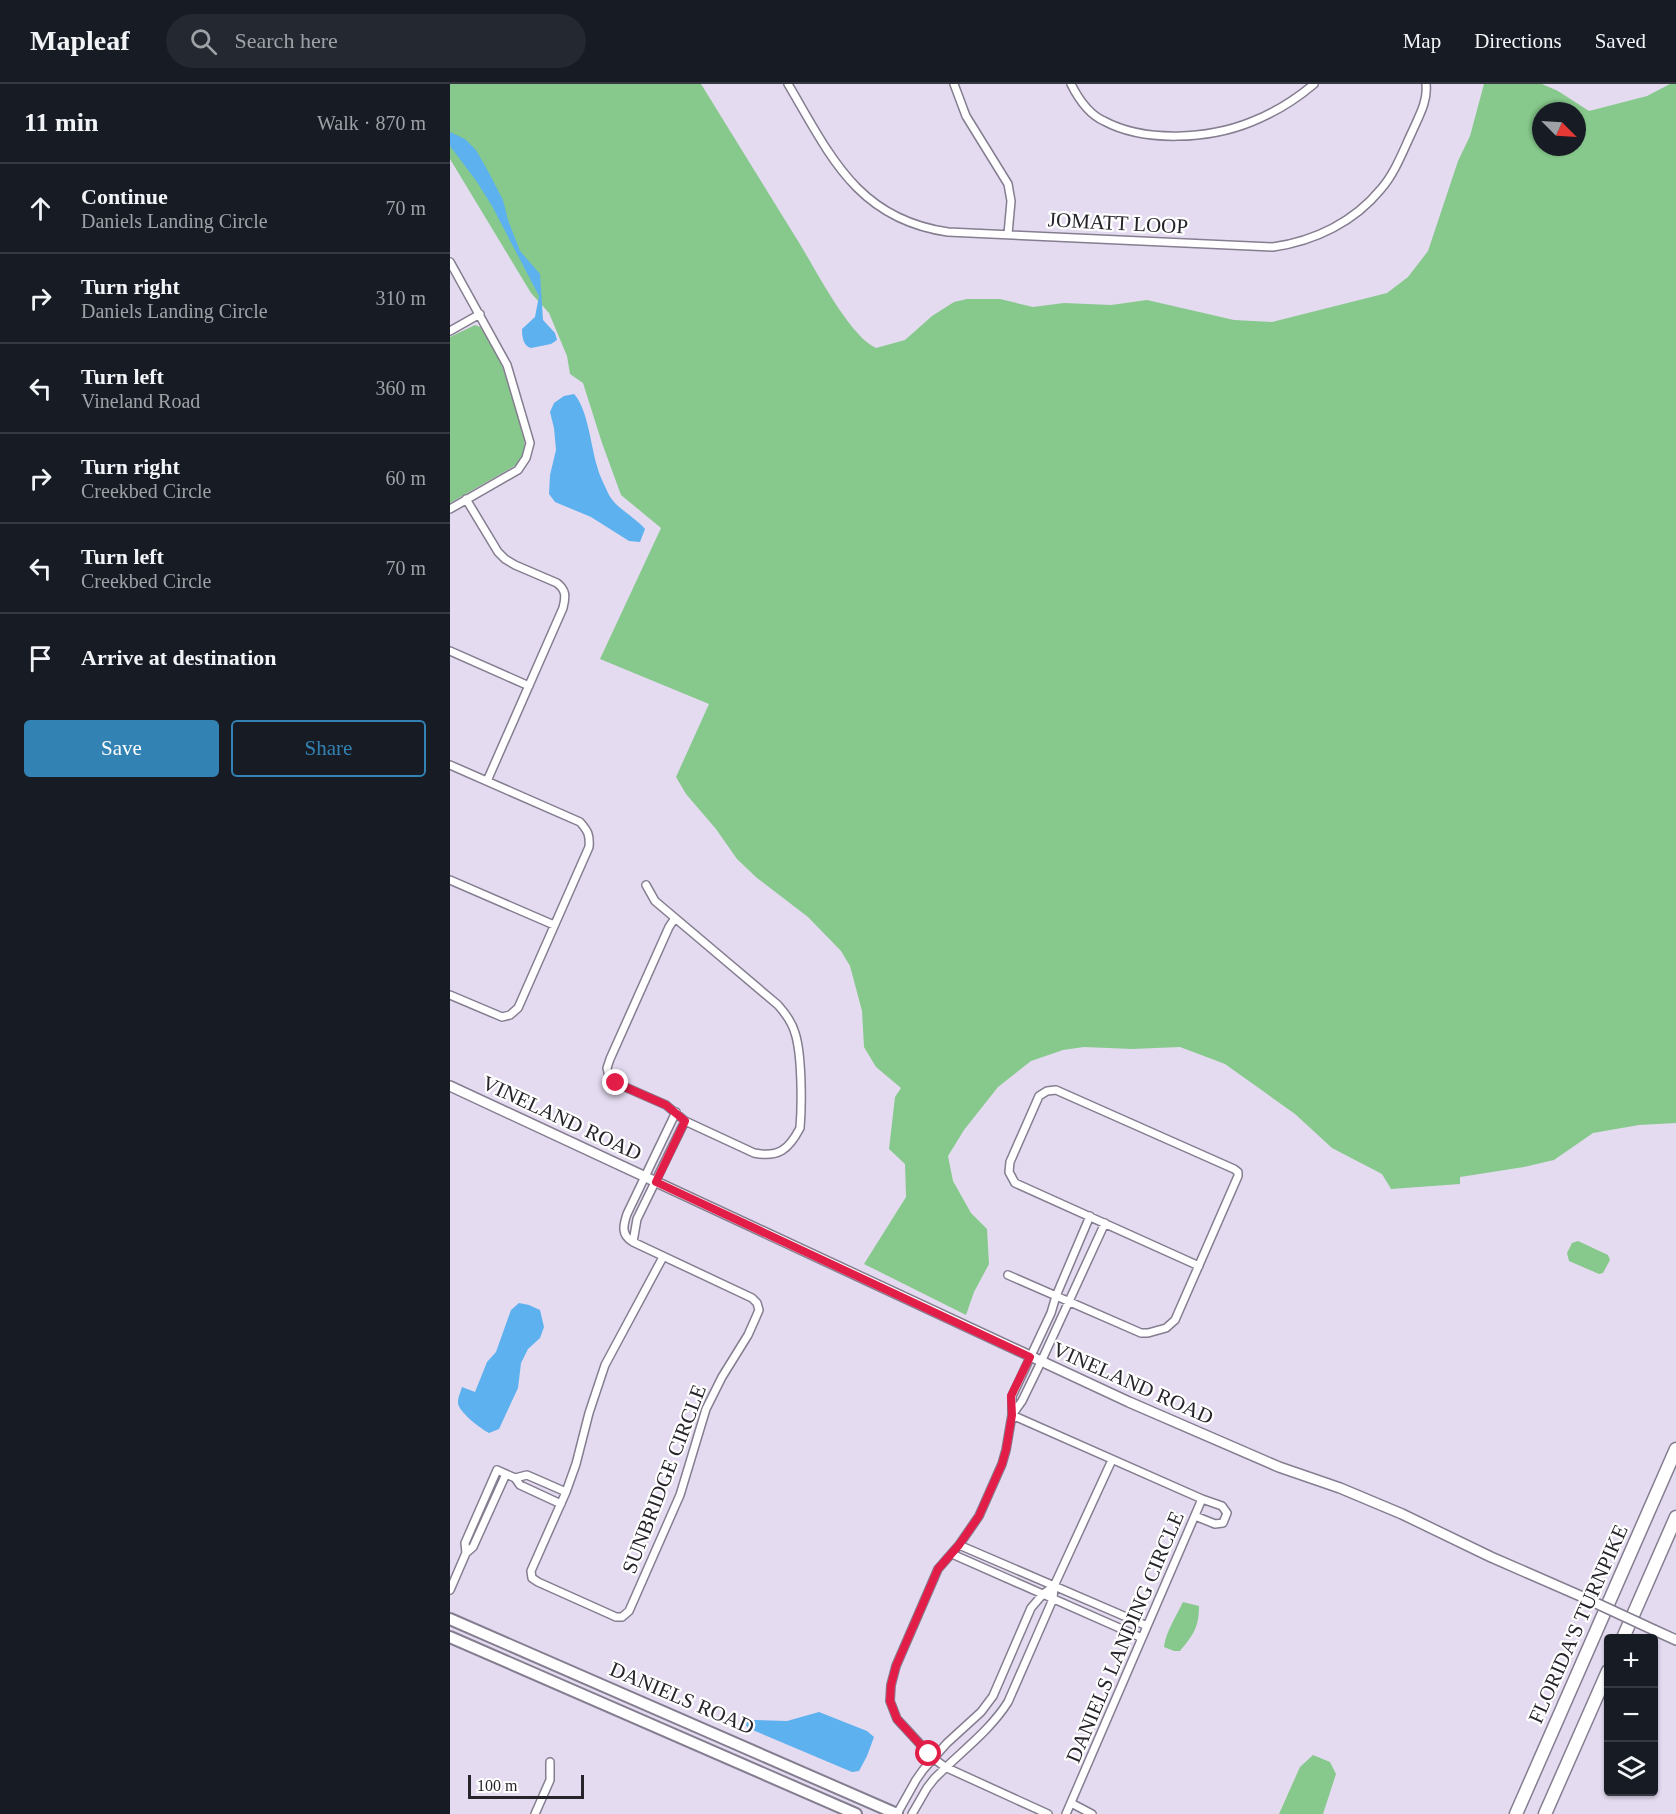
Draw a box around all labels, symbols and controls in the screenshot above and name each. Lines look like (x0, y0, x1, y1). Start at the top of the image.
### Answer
search box (166, 14, 586, 68)
text: Mapleaf (30, 25, 130, 56)
icon: search (187, 25, 220, 58)
text: Search here (235, 28, 338, 53)
text: Map (1403, 29, 1441, 53)
text: Directions (1474, 29, 1562, 53)
text: Saved (1595, 29, 1646, 53)
north arrow (1532, 102, 1586, 156)
text: 11 min (24, 108, 98, 137)
text: Walk · 870 m (317, 112, 426, 134)
text: Continue (81, 184, 168, 209)
icon: ahead (24, 192, 57, 225)
text: 70 m (385, 197, 426, 219)
street label: JOMATT LOOP (1047, 207, 1189, 239)
text: Daniels Landing Circle (81, 210, 268, 232)
text: Turn right (81, 274, 180, 299)
icon: right (24, 282, 57, 315)
text: 310 m (375, 287, 426, 309)
text: Daniels Landing Circle (81, 300, 268, 322)
text: Turn left (81, 364, 164, 389)
icon: left (24, 372, 57, 405)
text: 360 m (375, 377, 426, 399)
text: Vineland Road (81, 390, 200, 412)
text: Turn right (81, 454, 180, 479)
icon: right (24, 462, 57, 495)
text: 60 m (385, 467, 426, 489)
text: Creekbed Circle (81, 480, 212, 502)
text: Turn left (81, 544, 164, 569)
icon: left (24, 552, 57, 585)
text: 70 m (385, 557, 426, 579)
text: Creekbed Circle (81, 570, 212, 592)
icon: arrive (24, 642, 57, 675)
text: Arrive at destination (81, 645, 277, 670)
button: Save (24, 720, 219, 777)
button: Share (231, 720, 426, 777)
route end (602, 1069, 628, 1095)
street label: VINELAND ROAD (478, 1071, 646, 1165)
street label: VINELAND ROAD (1049, 1337, 1217, 1429)
street label: SUNBRIDGE CIRCLE (617, 1381, 711, 1577)
street label: DANIELS LANDING CIRCLE (1061, 1508, 1189, 1766)
street label: FLORIDA'S TURNPIKE (1523, 1521, 1633, 1727)
map controls (1604, 1634, 1658, 1796)
button: + (1604, 1634, 1658, 1688)
street label: DANIELS ROAD (606, 1657, 758, 1739)
button: − (1604, 1688, 1658, 1742)
route start (915, 1740, 941, 1766)
button: layers (1604, 1742, 1658, 1796)
scale bar (468, 1772, 584, 1800)
text: 100 m (477, 1777, 517, 1794)

